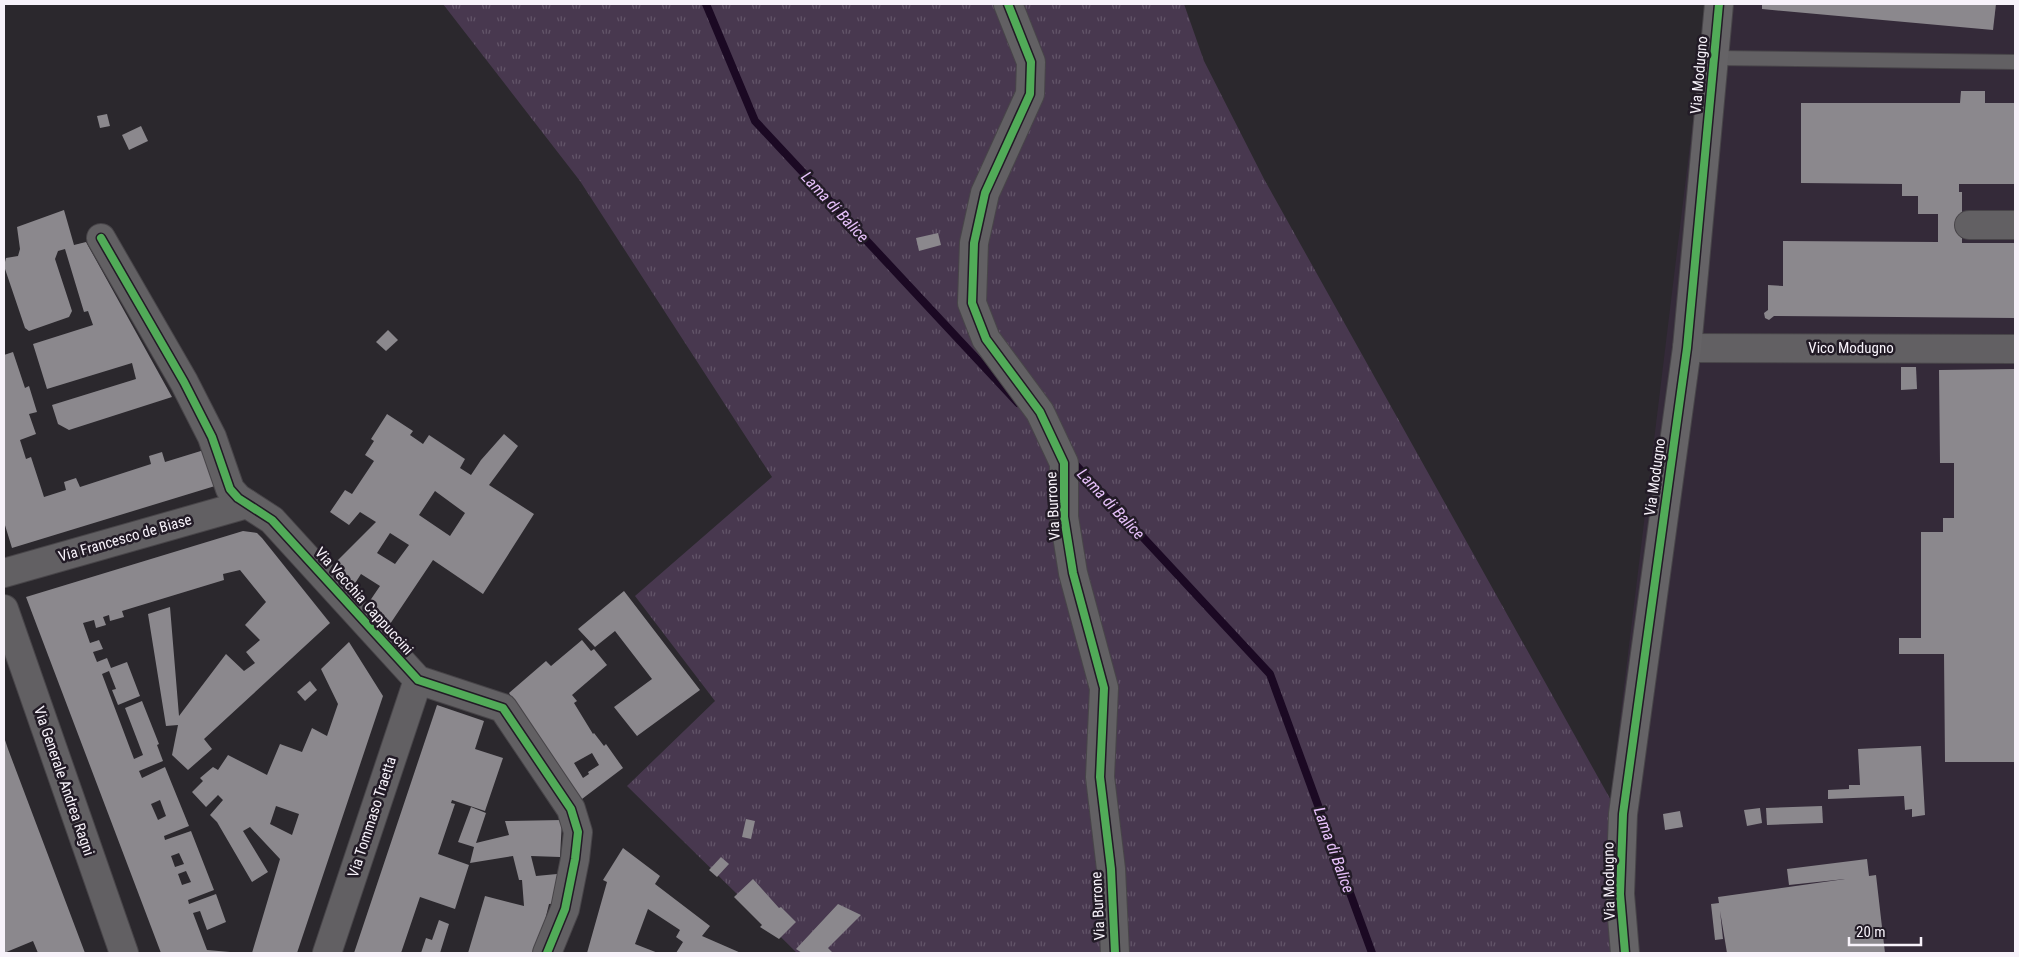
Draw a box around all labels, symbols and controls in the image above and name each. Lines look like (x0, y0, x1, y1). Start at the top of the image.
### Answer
street label: Via Modugno (1687, 35, 1711, 115)
water label: Lama di Balice (797, 168, 873, 246)
street label: Vico Modugno (1808, 339, 1894, 357)
street label: Via Modugno (1641, 437, 1669, 517)
water label: Lama di Balice (1073, 465, 1149, 543)
street label: Via Burrone (1042, 471, 1064, 541)
street label: Via Francesco de Biase (56, 510, 194, 566)
street label: Via Vecchia Cappuccini (311, 544, 417, 658)
street label: Via Generale Andrea Ragni (30, 704, 98, 858)
street label: Via Tommaso Traetta (344, 754, 400, 880)
water label: Lama di Balice (1310, 804, 1358, 896)
street label: Via Modugno (1599, 842, 1619, 920)
street label: Via Burrone (1087, 871, 1109, 941)
scale bar (1849, 914, 1922, 946)
text: 20 m (1856, 923, 1886, 941)

